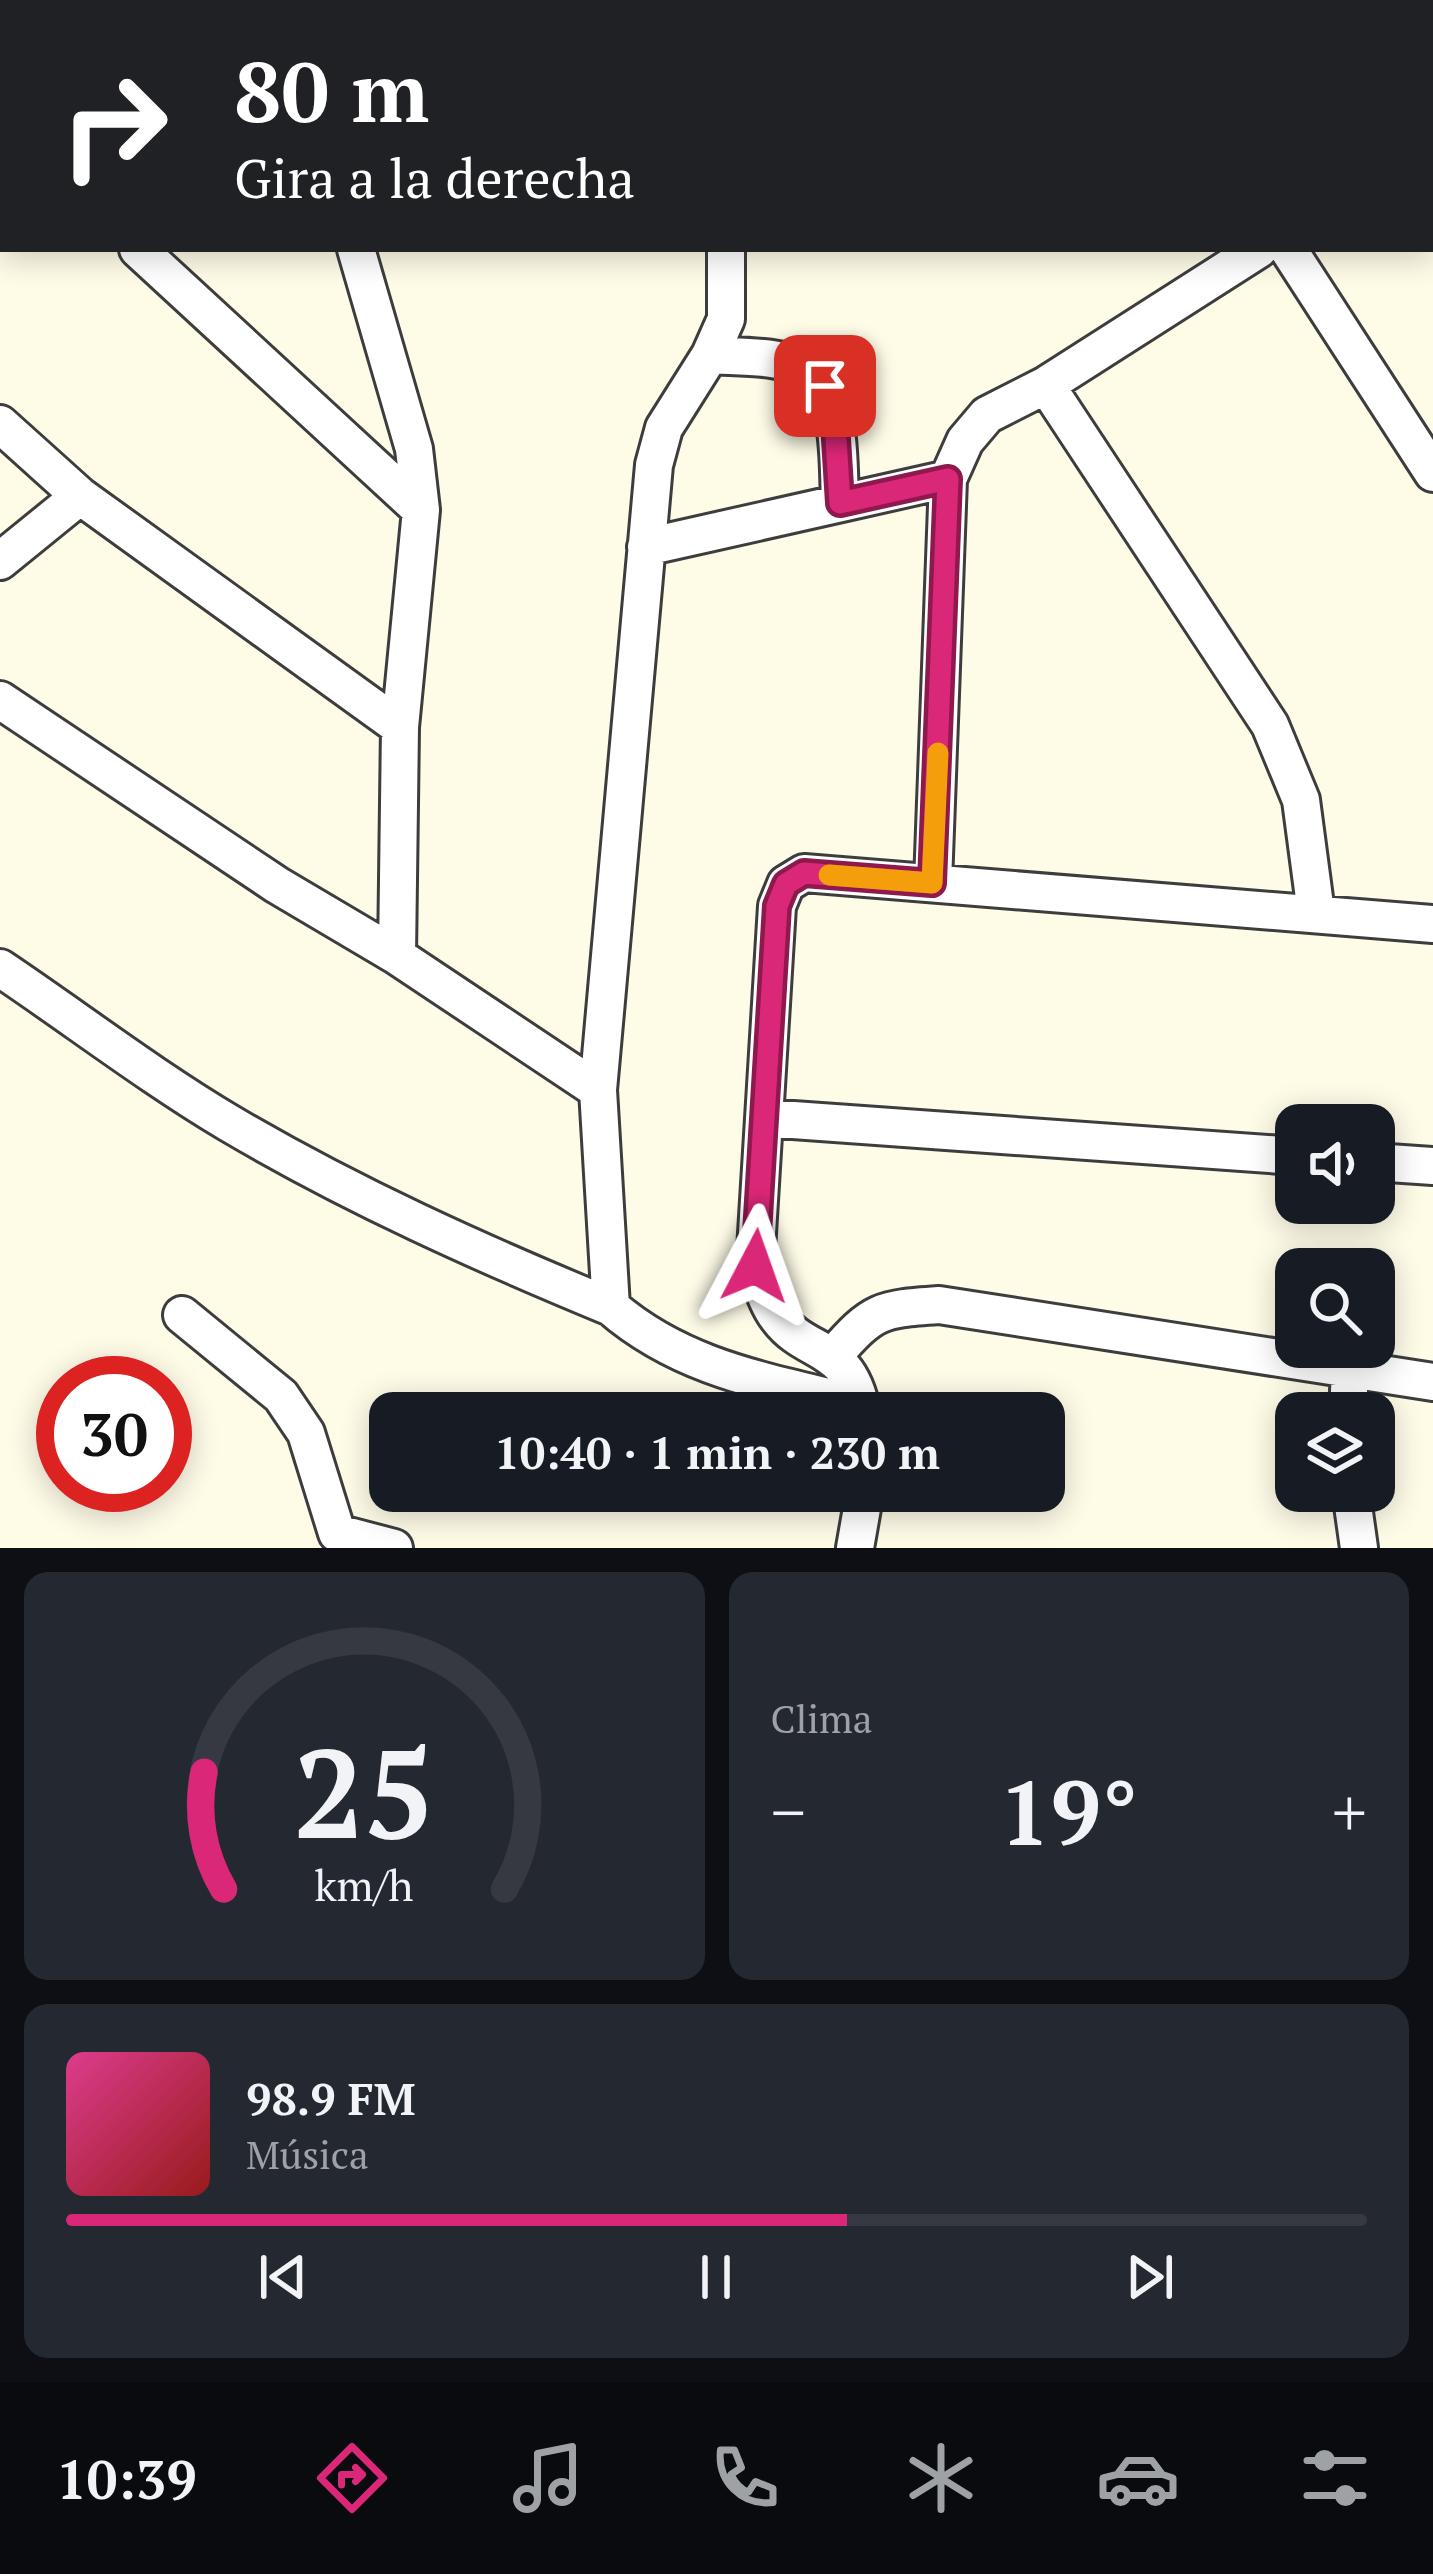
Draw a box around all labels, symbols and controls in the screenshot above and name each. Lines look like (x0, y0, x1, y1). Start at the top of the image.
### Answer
text: 80 m (234, 35, 429, 146)
icon: right (36, 48, 192, 204)
text: Gira a la derecha (234, 142, 635, 213)
pin (774, 335, 876, 437)
icon: arrive (792, 353, 858, 419)
map controls (1275, 1104, 1395, 1512)
button: sound (1275, 1104, 1395, 1224)
position arrow (692, 1203, 818, 1329)
button: search (1275, 1248, 1395, 1368)
speed limit sign: 30 (36, 1356, 192, 1512)
button: layers (1275, 1392, 1395, 1512)
text: 10:40 · 1 min · 230 m (494, 1422, 940, 1482)
text: Clima (771, 1692, 872, 1744)
text: 25 (294, 1708, 435, 1874)
text: 19° (999, 1751, 1138, 1871)
text: − (771, 1767, 806, 1855)
text: + (1332, 1767, 1367, 1855)
text: km/h (315, 1856, 414, 1913)
text: 98.9 FM (246, 2068, 415, 2128)
text: Música (246, 2128, 369, 2180)
icon: previous (250, 2244, 316, 2310)
icon: pause (683, 2244, 749, 2310)
icon: next (1117, 2244, 1183, 2310)
icon: directions (310, 2436, 394, 2520)
icon: music (506, 2436, 590, 2520)
icon: phone (703, 2436, 787, 2520)
icon: climate (899, 2436, 983, 2520)
icon: car (1096, 2436, 1180, 2520)
icon: filters (1293, 2436, 1377, 2520)
text: 10:39 (56, 2443, 197, 2514)

